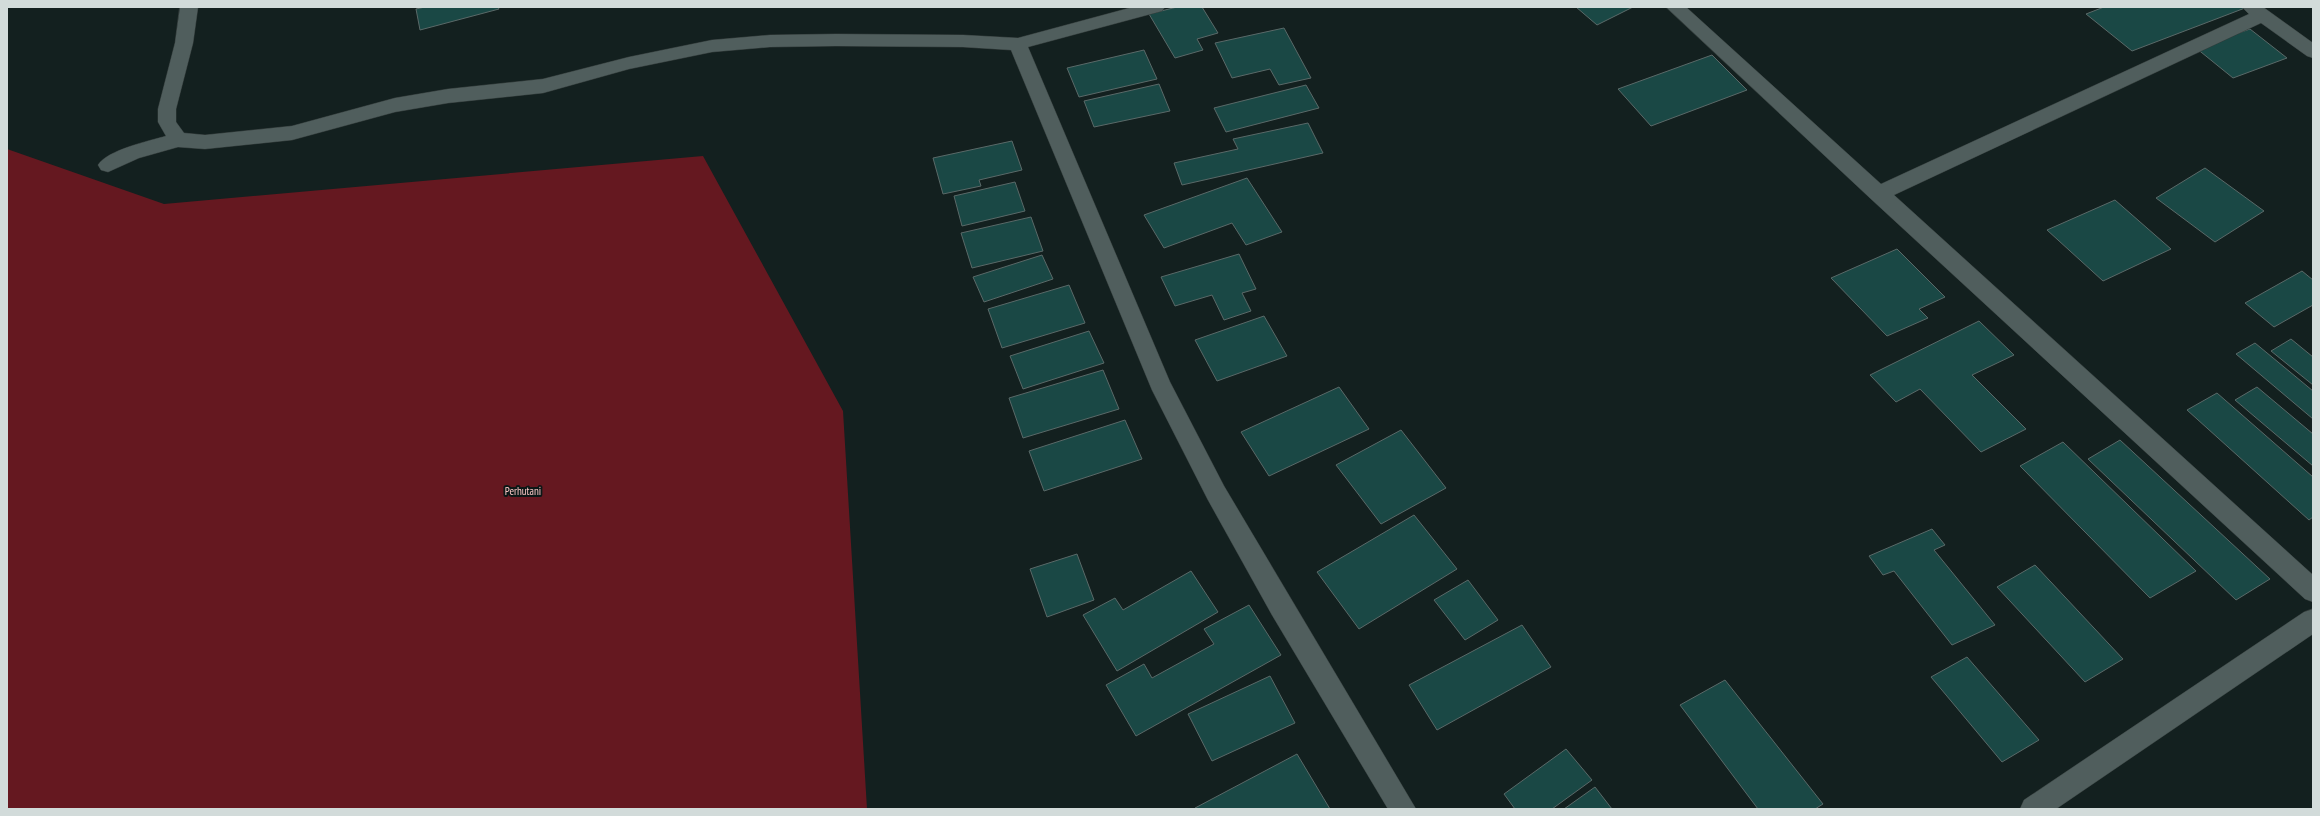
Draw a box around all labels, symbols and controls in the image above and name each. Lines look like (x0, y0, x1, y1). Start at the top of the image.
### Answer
park label: Perhutani (505, 484, 541, 498)

